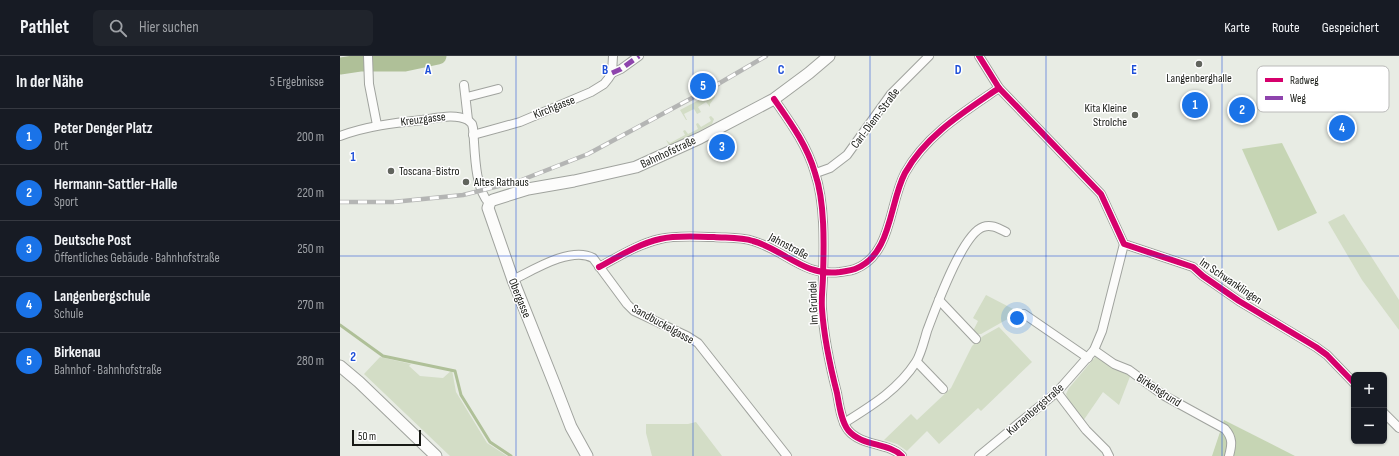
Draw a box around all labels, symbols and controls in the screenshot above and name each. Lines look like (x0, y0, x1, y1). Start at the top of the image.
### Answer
search box (93, 10, 373, 46)
text: Pathlet (20, 16, 69, 39)
icon: search (107, 17, 129, 39)
text: Hier suchen (139, 18, 199, 37)
text: Karte (1224, 19, 1250, 36)
text: Route (1272, 19, 1300, 36)
text: Gespeichert (1322, 19, 1379, 36)
marker: Langenberghalle (1194, 59, 1204, 69)
text: A (424, 62, 432, 78)
text: B (602, 62, 608, 78)
text: C (778, 62, 785, 78)
text: D (955, 62, 962, 78)
text: E (1131, 62, 1137, 78)
legend (1257, 66, 1389, 112)
pin: 5 (690, 71, 716, 101)
place label: Langenberghalle (1166, 71, 1232, 86)
text: In der Nähe (16, 72, 83, 92)
text: 5 Ergebnisse (270, 74, 324, 90)
text: Radweg (1290, 74, 1319, 87)
street label: Carl-Diem-Straße (848, 85, 903, 152)
pin: 1 (1182, 90, 1208, 120)
street label: Kirchgasse (531, 92, 577, 123)
text: Weg (1290, 92, 1306, 105)
pin: 2 (1229, 95, 1255, 125)
place label: Kita Kleine Strolche (1084, 101, 1127, 130)
street label: Kreuzgasse (400, 109, 447, 130)
marker: Kita Kleine Strolche (1130, 110, 1140, 120)
pin: 4 (1329, 113, 1355, 143)
text: Peter Denger Platz (54, 119, 153, 138)
text: 1 (26, 129, 32, 145)
text: 200 m (297, 129, 324, 145)
pin: 3 (709, 132, 735, 162)
street label: Bahnhofstraße (638, 133, 699, 172)
text: Ort (54, 138, 68, 154)
text: 1 (350, 149, 356, 165)
place label: Toscana-Bistro (399, 164, 460, 179)
marker: Toscana-Bistro (386, 166, 396, 176)
text: Hermann-Sattler-Halle (54, 175, 177, 194)
place label: Altes Rathaus (473, 175, 529, 190)
marker: Altes Rathaus (461, 177, 471, 187)
text: 2 (26, 185, 32, 201)
text: 220 m (297, 185, 324, 201)
text: Sport (54, 194, 78, 210)
street label: Jahnstraße (765, 229, 811, 263)
text: Deutsche Post (54, 231, 131, 250)
text: 3 (26, 241, 32, 257)
text: 250 m (297, 241, 324, 257)
text: Öffentliches Gebäude · Bahnhofstraße (54, 250, 220, 266)
street label: Im Schwanklingen (1196, 255, 1265, 308)
street label: Obergasse (505, 276, 534, 320)
street label: Im Gründel (805, 281, 822, 325)
text: Langenbergschule (54, 287, 150, 306)
text: 4 (26, 297, 32, 313)
text: 270 m (297, 297, 324, 313)
street label: Sandbuckelgasse (629, 301, 697, 348)
text: Schule (54, 306, 83, 322)
your location (1007, 308, 1027, 328)
text: Birkenau (54, 343, 101, 362)
text: 2 (350, 349, 356, 365)
text: 5 (26, 353, 32, 369)
text: 280 m (297, 353, 324, 369)
text: Bahnhof · Bahnhofstraße (54, 362, 162, 378)
street label: Birkelsgrund (1134, 370, 1184, 410)
map controls (1351, 372, 1387, 444)
button: + (1351, 372, 1387, 408)
street label: Kurzenbergstraße (1004, 380, 1067, 438)
button: − (1351, 408, 1387, 444)
scale bar (352, 428, 421, 447)
text: 50 m (358, 430, 376, 443)

